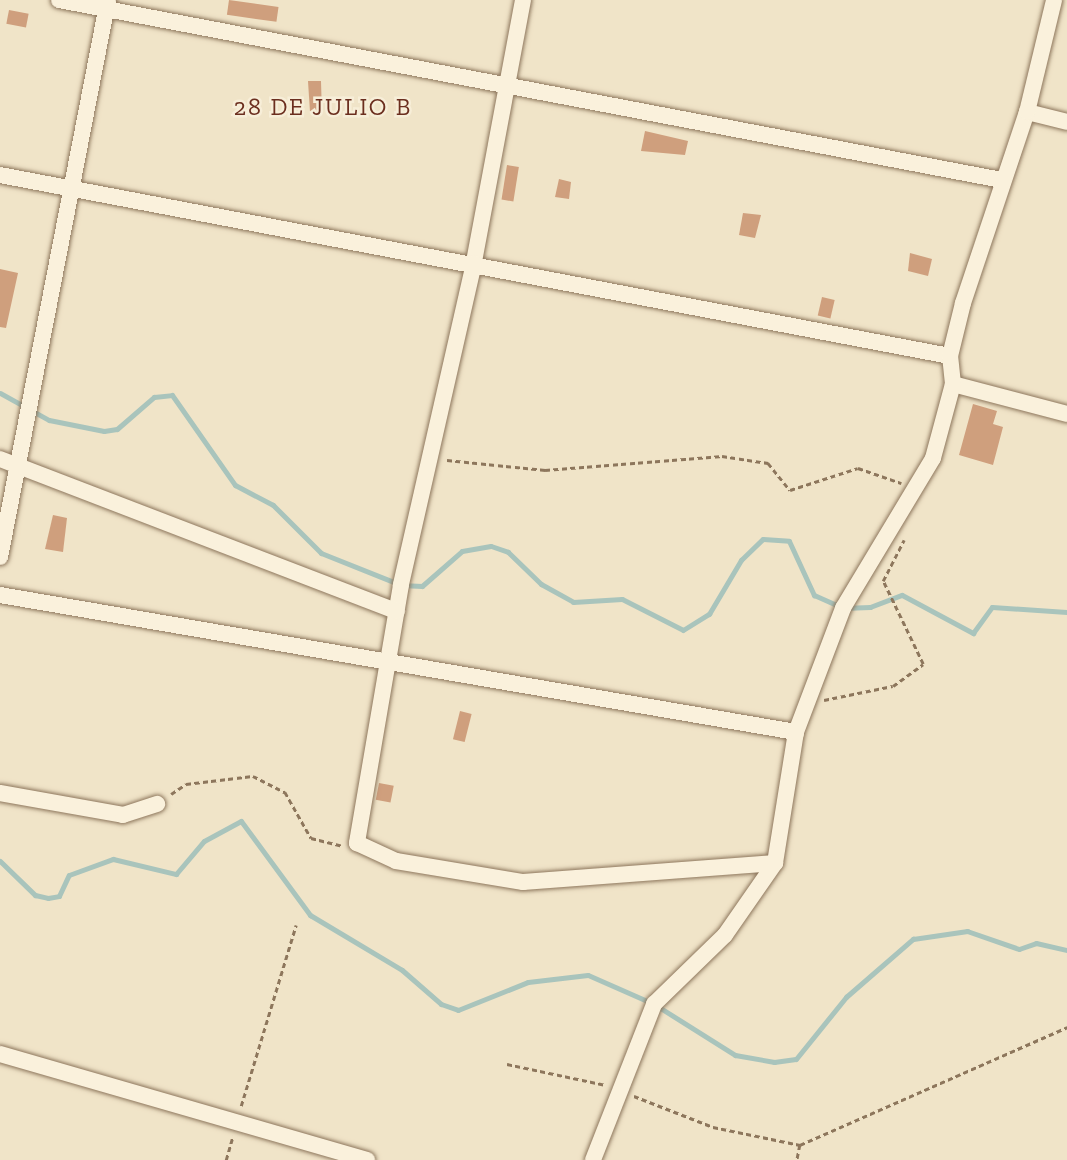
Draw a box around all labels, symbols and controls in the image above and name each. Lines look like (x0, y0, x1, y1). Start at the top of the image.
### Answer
district label: 28 DE JULIO B (235, 93, 411, 121)

